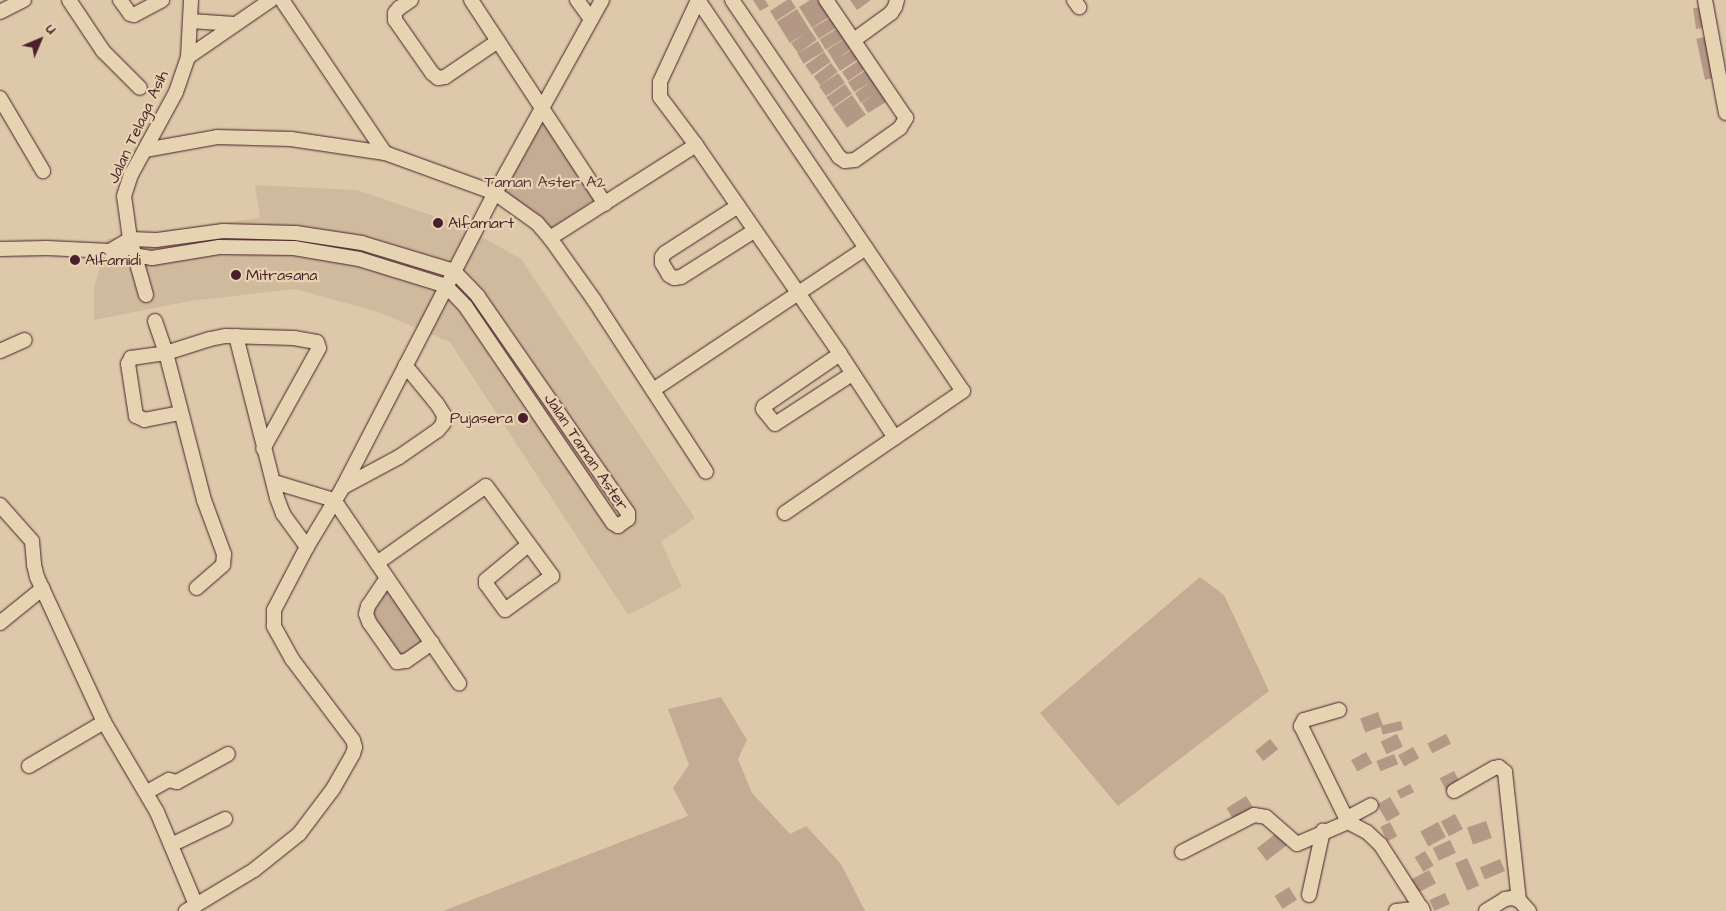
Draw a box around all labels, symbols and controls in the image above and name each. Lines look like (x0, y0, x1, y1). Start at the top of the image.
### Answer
north arrow (15, 15, 65, 65)
text: U (41, 20, 60, 39)
street label: Jalan Telaga Asih (103, 67, 173, 187)
park label: Taman Aster A2 (484, 172, 606, 192)
place label: Alfamart (448, 213, 514, 233)
marker: Alfamart (432, 217, 444, 229)
place label: Alfamidi (85, 250, 141, 270)
marker: Alfamidi (69, 254, 81, 266)
place label: Mitrasana (246, 265, 317, 285)
marker: Mitrasana (230, 269, 242, 281)
street label: Jalan Taman Aster (540, 390, 632, 514)
place label: Pujasera (450, 408, 513, 428)
marker: Pujasera (517, 412, 529, 424)

